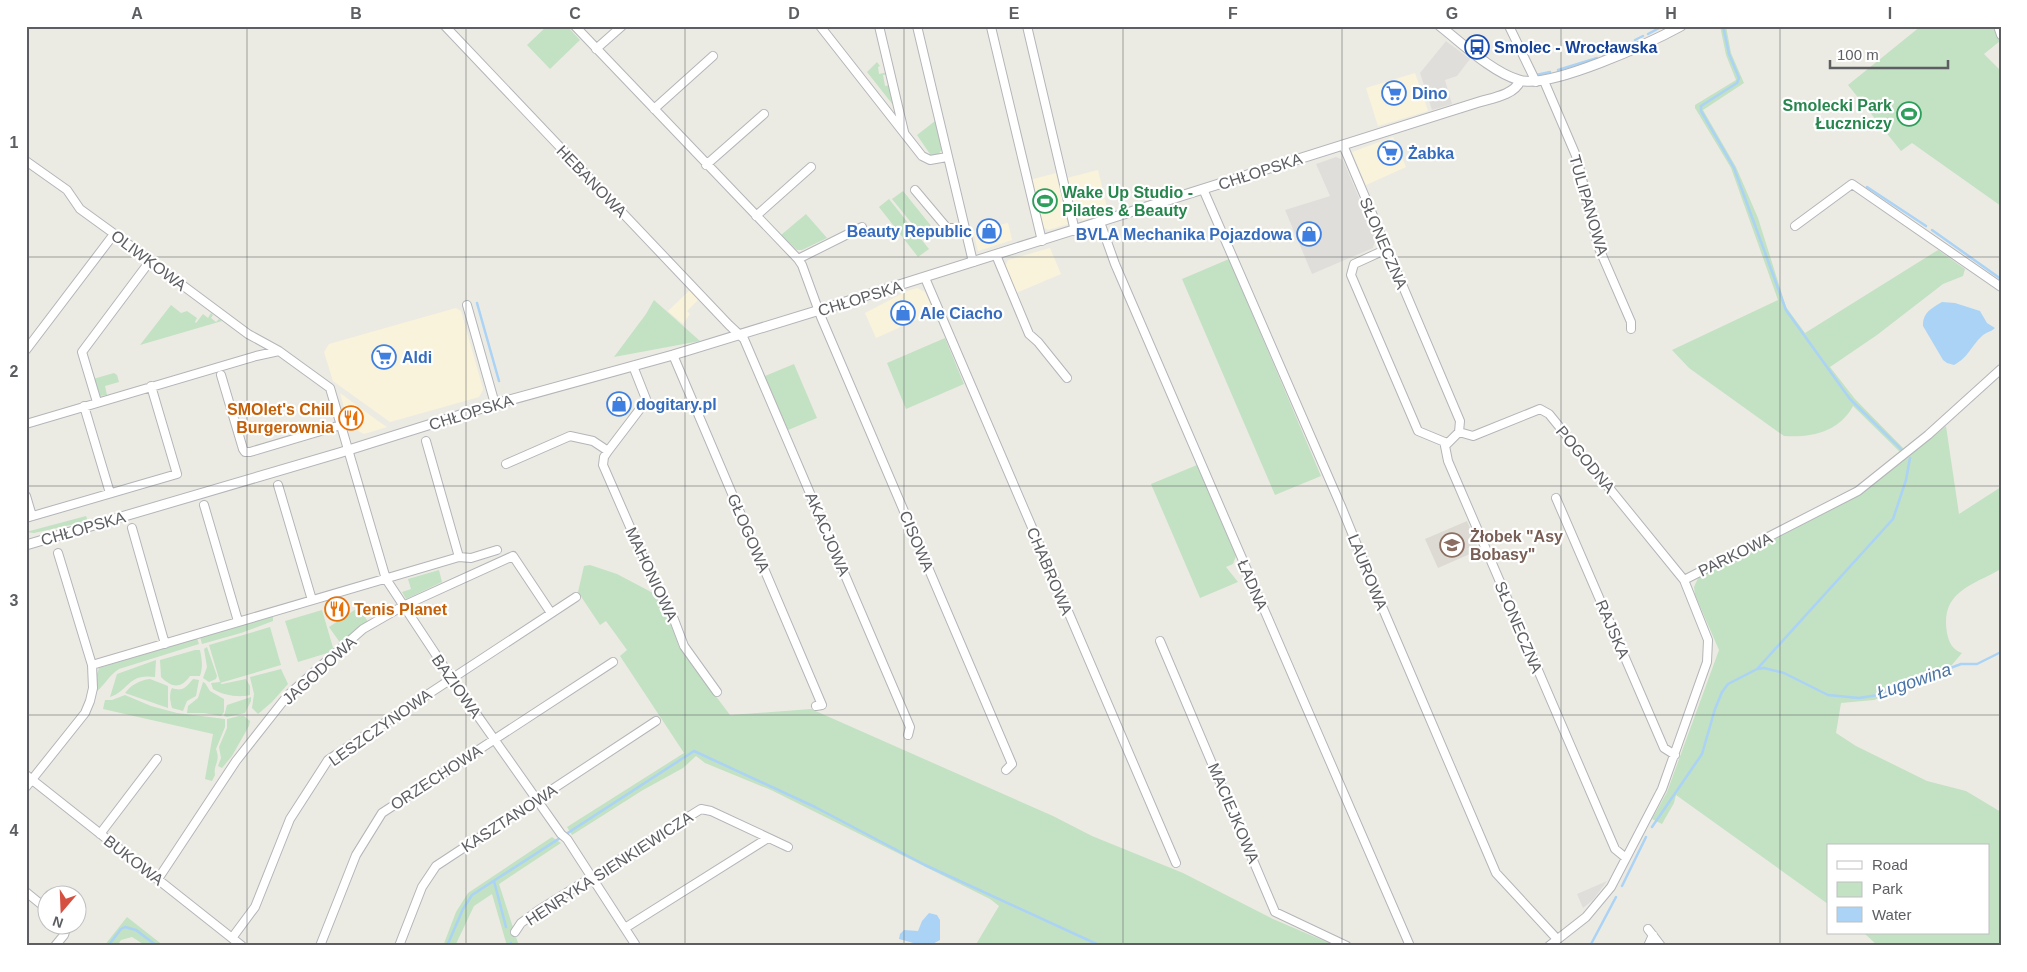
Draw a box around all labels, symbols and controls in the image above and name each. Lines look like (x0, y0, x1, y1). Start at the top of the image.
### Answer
text: A (131, 5, 143, 22)
text: B (350, 5, 362, 22)
text: C (569, 5, 581, 22)
text: D (788, 5, 800, 22)
text: E (1009, 5, 1020, 22)
text: F (1228, 5, 1238, 22)
text: G (1446, 5, 1458, 22)
text: H (1665, 5, 1677, 22)
text: I (1888, 5, 1892, 22)
bus stop icon: Smolec - Wrocławska (1464, 34, 1490, 60)
scale bar (1830, 38, 1947, 70)
place label: Smolec - Wrocławska (1494, 39, 1657, 56)
text: 100 m (1837, 46, 1879, 63)
supermarket icon: Dino (1381, 80, 1407, 106)
place label: Dino (1412, 85, 1448, 102)
place label: Smolecki Park Łuczniczy (1783, 97, 1892, 132)
sports icon: Smolecki Park Łuczniczy (1896, 101, 1922, 127)
text: 1 (10, 134, 19, 151)
supermarket icon: Żabka (1377, 140, 1403, 166)
street label: HEBANOWA (553, 142, 630, 221)
place label: Żabka (1408, 145, 1454, 162)
street label: CHŁOPSKA (1216, 150, 1305, 193)
street label: TULIPANOWA (1566, 153, 1611, 258)
place label: Wake Up Studio - Pilates & Beauty (1062, 184, 1193, 219)
sports icon: Wake Up Studio - Pilates & Beauty (1032, 188, 1058, 214)
street label: SŁONECZNA (1357, 195, 1411, 292)
shop icon: Beauty Republic (976, 218, 1002, 244)
shop icon: BVLA Mechanika Pojazdowa (1296, 221, 1322, 247)
place label: Beauty Republic (847, 223, 972, 240)
place label: BVLA Mechanika Pojazdowa (1076, 226, 1292, 243)
street label: OLIWKOWA (108, 227, 190, 294)
street label: CHŁOPSKA (816, 278, 905, 319)
shop icon: Ale Ciacho (890, 300, 916, 326)
place label: Ale Ciacho (920, 305, 1003, 322)
supermarket icon: Aldi (371, 344, 397, 370)
place label: Aldi (402, 349, 432, 366)
text: 2 (10, 363, 19, 380)
shop icon: dogitary.pl (606, 391, 632, 417)
street label: CHŁOPSKA (427, 392, 516, 433)
place label: dogitary.pl (636, 396, 717, 413)
place label: SMOlet's Chill Burgerownia (227, 401, 334, 436)
restaurant icon: SMOlet's Chill Burgerownia (338, 405, 364, 431)
street label: POGODNA (1553, 423, 1619, 496)
street label: AKACJOWA (802, 490, 853, 579)
street label: GŁOGOWA (724, 491, 773, 575)
street label: CHŁOPSKA (39, 508, 128, 549)
street label: CISOWA (896, 508, 937, 574)
street label: MAHONIOWA (622, 525, 681, 624)
street label: CHABROWA (1023, 525, 1076, 618)
place label: Żłobek "Asy Bobasy" (1470, 528, 1563, 563)
street label: PARKOWA (1696, 529, 1775, 580)
street label: LAUROWA (1345, 532, 1391, 613)
school or university icon: Żłobek "Asy Bobasy" (1439, 532, 1465, 558)
street label: ŁADNA (1234, 557, 1271, 613)
street label: SŁONECZNA (1492, 579, 1546, 676)
text: 3 (10, 592, 19, 609)
restaurant icon: Tenis Planet (324, 596, 350, 622)
street label: RAJSKA (1593, 597, 1633, 661)
place label: Tenis Planet (354, 601, 448, 618)
street label: JAGODOWA (279, 633, 360, 708)
street label: BAZIOWA (429, 651, 485, 721)
water label: Ługowina (1874, 659, 1954, 703)
street label: LESZCZYNOWA (326, 686, 435, 769)
street label: ORZECHOWA (388, 741, 485, 813)
street label: MACIEJKOWA (1205, 761, 1262, 866)
street label: KASZTANOWA (458, 781, 560, 856)
street label: HENRYKA SIENKIEWICZA (523, 808, 696, 929)
text: 4 (10, 822, 19, 839)
street label: BUKOWA (101, 832, 167, 889)
legend (1827, 844, 1990, 934)
text: Road (1872, 856, 1908, 873)
text: Park (1872, 880, 1903, 897)
north arrow (38, 884, 88, 934)
text: Water (1872, 906, 1911, 923)
text: N (50, 913, 65, 932)

